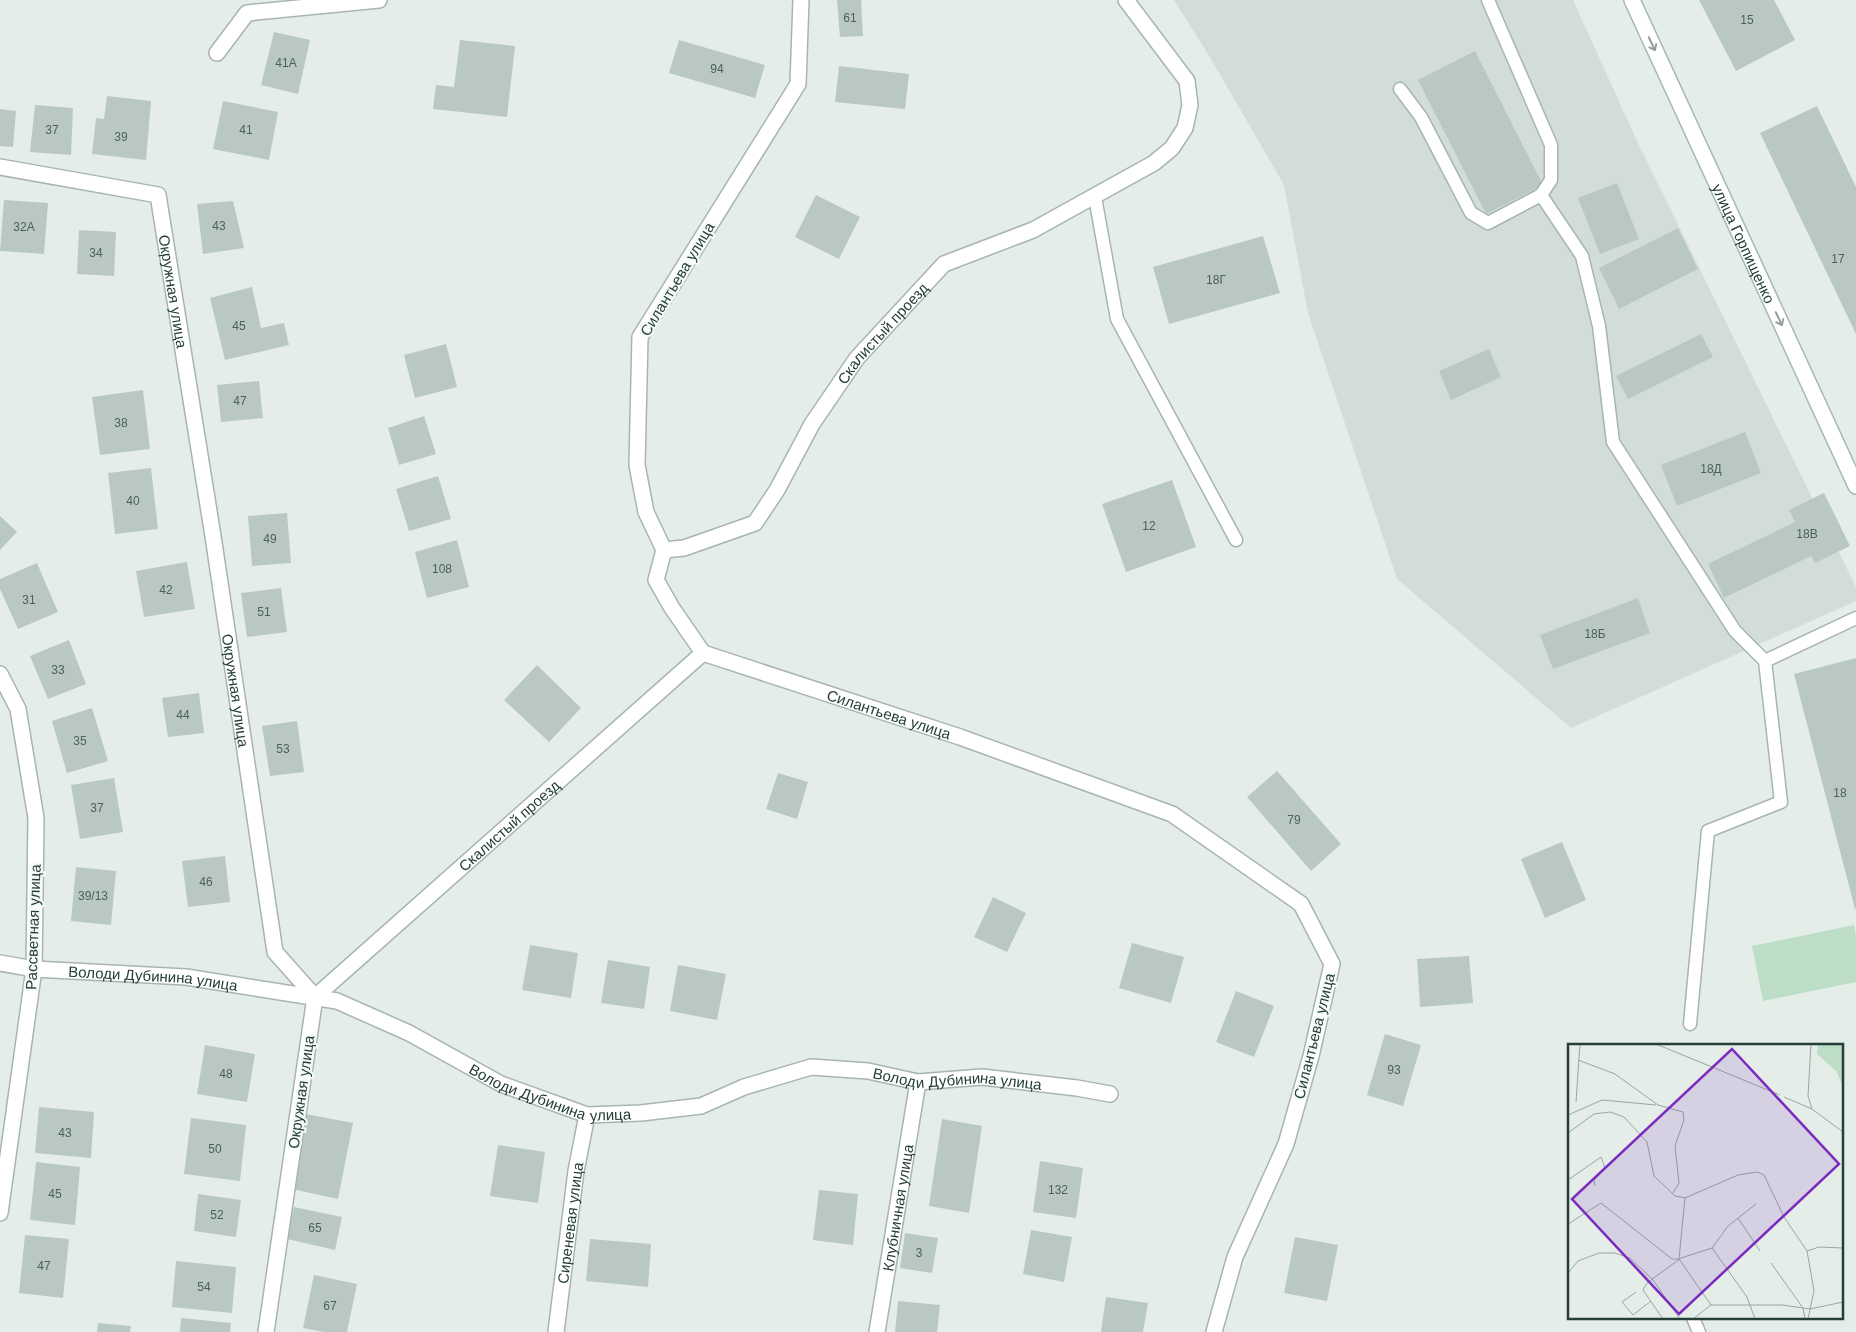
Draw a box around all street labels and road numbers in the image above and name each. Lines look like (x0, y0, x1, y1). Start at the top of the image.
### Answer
street label: улица Горпищенко (1709, 181, 1779, 306)
street label: Силантьева улица (636, 219, 718, 339)
street label: Окружная улица (156, 233, 191, 350)
street label: Скалистый проезд (834, 279, 931, 387)
street label: Окружная улица (219, 633, 253, 749)
street label: Силантьева улица (825, 686, 954, 742)
street label: Скалистый проезд (455, 776, 563, 874)
street label: Рассветная улица (22, 863, 44, 990)
street label: Володи Дубинина улица (68, 962, 240, 994)
street label: Силантьева улица (1290, 971, 1338, 1101)
street label: Окружная улица (285, 1034, 317, 1150)
street label: Володи Дубинина улица (467, 1060, 632, 1124)
street label: Володи Дубинина улица (871, 1064, 1043, 1092)
street label: Клубничная улица (879, 1142, 916, 1272)
street label: Сиреневая улица (554, 1160, 586, 1285)

